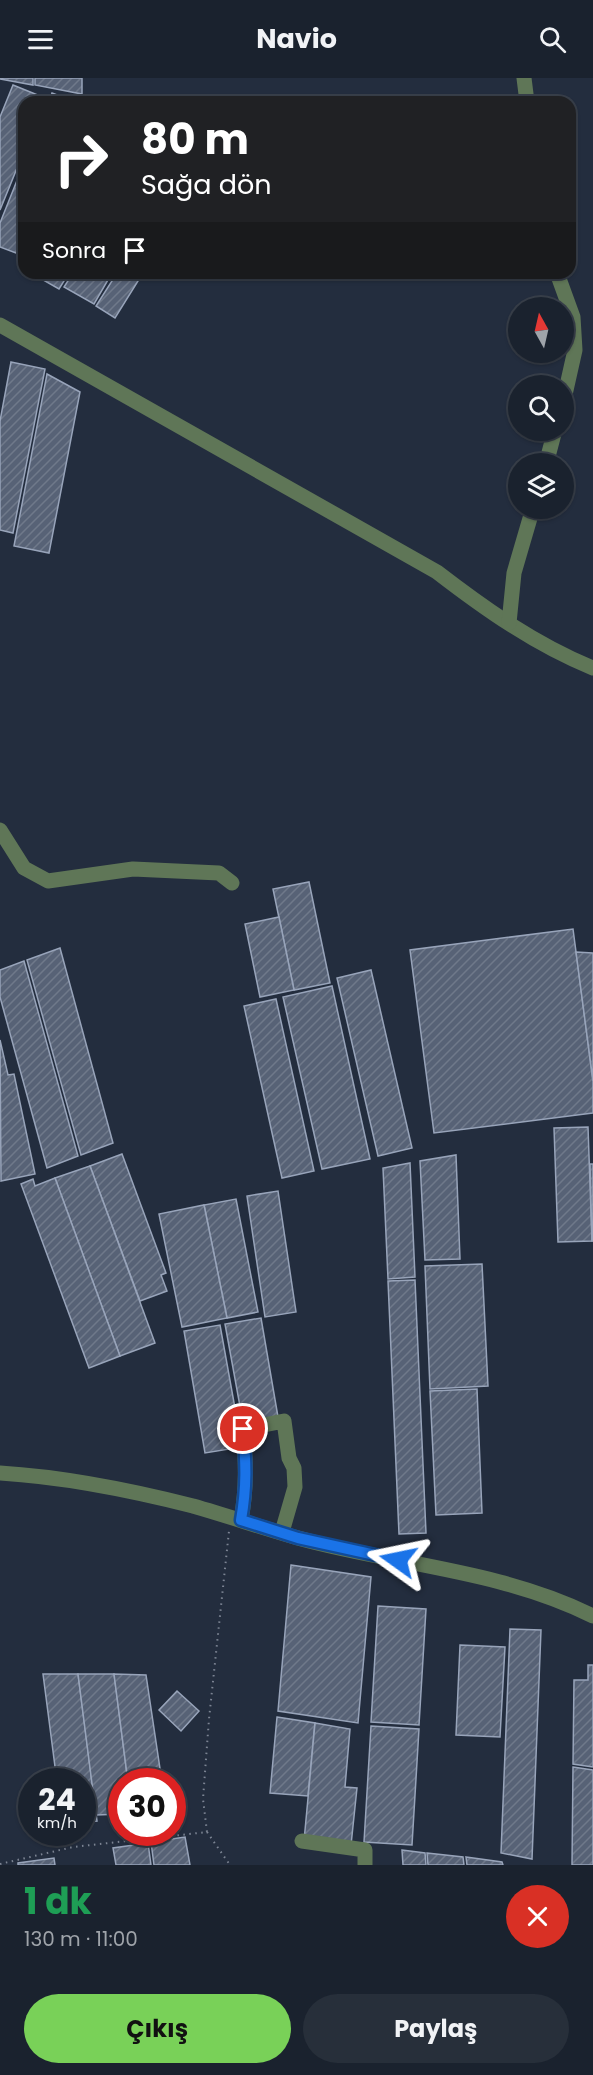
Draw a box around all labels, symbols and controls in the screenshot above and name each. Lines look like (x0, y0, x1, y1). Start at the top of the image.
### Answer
text: Navio (256, 20, 337, 57)
icon: menu (24, 23, 57, 56)
icon: search (536, 23, 569, 56)
text: 80 m (141, 110, 249, 169)
icon: right (42, 120, 120, 198)
text: Sağa dön (141, 166, 272, 203)
icon: arrive (118, 234, 151, 267)
text: Sonra (42, 235, 106, 266)
north arrow (508, 297, 574, 363)
map controls (508, 297, 574, 519)
button: search (508, 375, 574, 441)
button: layers (508, 453, 574, 519)
pin (217, 1403, 268, 1454)
icon: arrive (226, 1412, 259, 1445)
position arrow (366, 1528, 430, 1592)
speed limit sign: 30 (108, 1768, 186, 1846)
text: 24 (38, 1778, 76, 1821)
text: km/h (37, 1812, 77, 1833)
text: 1 dk (24, 1876, 92, 1927)
button: close (506, 1885, 569, 1948)
text: 130 m · 11:00 (24, 1925, 138, 1953)
button: Çıkış (24, 1994, 291, 2063)
button: Paylaş (303, 1994, 569, 2063)

